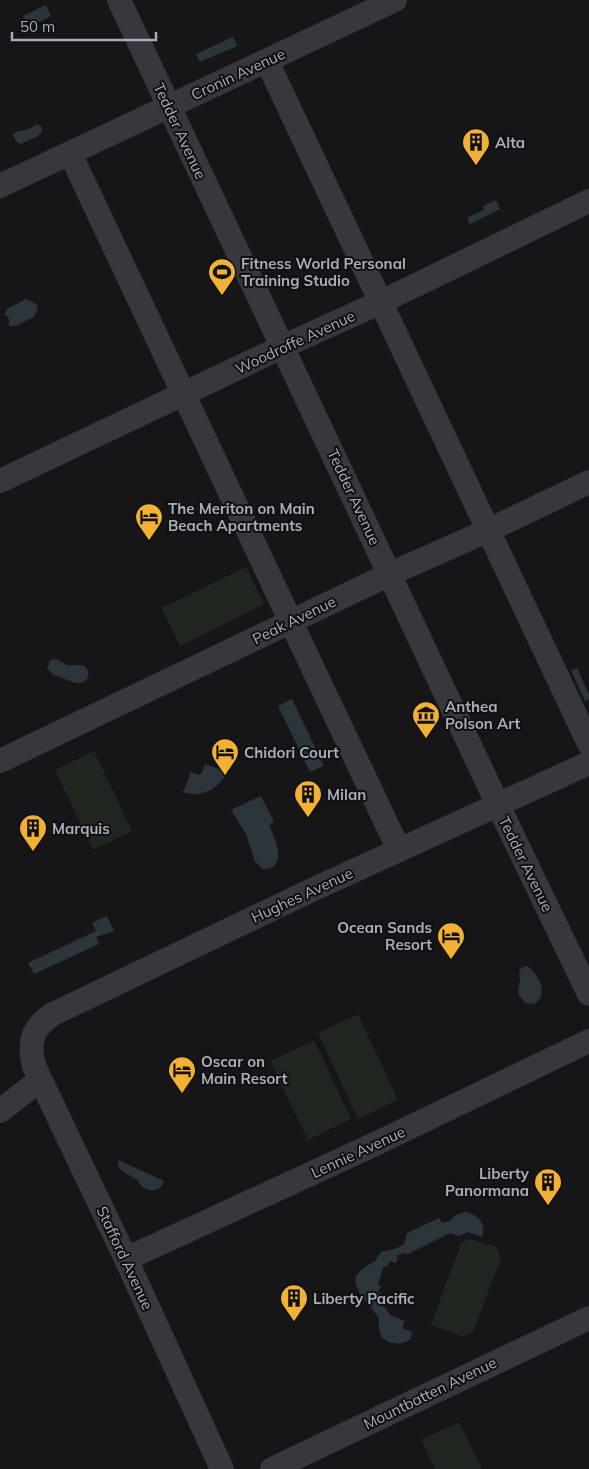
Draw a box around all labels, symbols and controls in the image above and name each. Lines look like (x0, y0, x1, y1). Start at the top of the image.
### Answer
scale bar (12, 10, 156, 42)
text: 50 m (20, 17, 55, 36)
street label: Cronin Avenue (188, 44, 288, 104)
street label: Tedder Avenue (149, 80, 211, 182)
building icon: Alta (461, 127, 491, 166)
place label: Alta (495, 133, 525, 152)
place label: Fitness World Personal Training Studio (241, 254, 406, 290)
sports icon: Fitness World Personal Training Studio (207, 257, 237, 296)
street label: Woodroffe Avenue (232, 306, 358, 378)
street label: Tedder Avenue (323, 446, 385, 548)
place label: The Meriton on Main Beach Apartments (168, 499, 315, 535)
hotel icon: The Meriton on Main Beach Apartments (134, 502, 164, 541)
street label: Peak Avenue (249, 592, 339, 648)
place label: Anthea Polson Art (445, 697, 521, 733)
museum icon: Anthea Polson Art (411, 700, 441, 739)
hotel icon: Chidori Court (210, 737, 240, 776)
place label: Chidori Court (244, 743, 339, 762)
building icon: Milan (293, 779, 323, 818)
place label: Milan (327, 785, 366, 804)
building icon: Marquis (18, 813, 48, 852)
street label: Tedder Avenue (495, 813, 557, 915)
place label: Marquis (52, 819, 110, 838)
street label: Hughes Avenue (248, 863, 356, 927)
place label: Ocean Sands Resort (337, 918, 432, 954)
hotel icon: Ocean Sands Resort (436, 921, 466, 960)
place label: Oscar on Main Resort (201, 1052, 288, 1088)
hotel icon: Oscar on Main Resort (167, 1055, 197, 1094)
street label: Lennie Avenue (308, 1122, 408, 1182)
place label: Liberty Panormana (445, 1164, 530, 1200)
building icon: Liberty Panormana (533, 1167, 563, 1206)
street label: Stafford Avenue (93, 1203, 157, 1313)
building icon: Liberty Pacific (279, 1283, 309, 1322)
place label: Liberty Pacific (313, 1289, 415, 1308)
street label: Mountbatten Avenue (360, 1353, 500, 1433)

